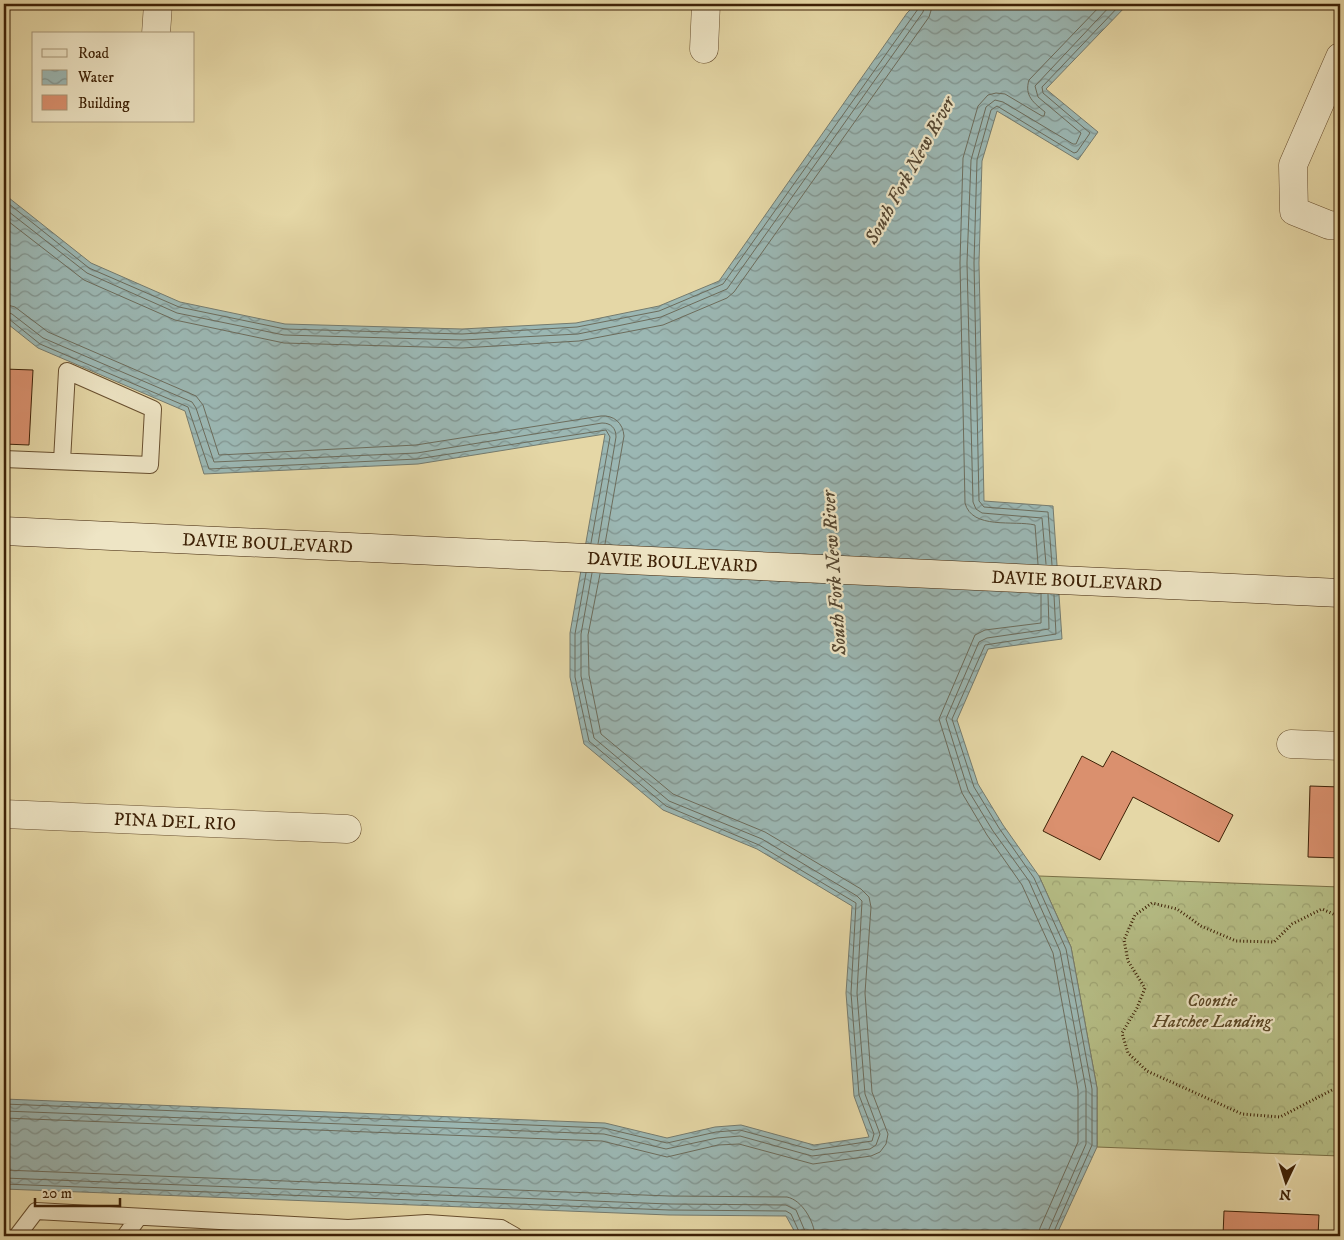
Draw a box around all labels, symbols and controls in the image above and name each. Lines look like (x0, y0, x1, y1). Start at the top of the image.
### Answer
legend (32, 32, 195, 122)
text: Road (78, 44, 110, 63)
text: Water (77, 68, 114, 87)
water label: South Fork New River (860, 91, 961, 249)
text: Building (78, 94, 130, 113)
water label: South Fork New River (817, 488, 852, 657)
street label: DAVIE BOULEVARD (182, 529, 354, 559)
street label: DAVIE BOULEVARD (586, 548, 758, 578)
street label: DAVIE BOULEVARD (991, 567, 1163, 597)
street label: PINA DEL RIO (113, 809, 236, 836)
park label: Coontie Hatchee Landing (1151, 990, 1273, 1033)
north arrow (1262, 1158, 1312, 1208)
scale bar (35, 1175, 120, 1207)
text: 20 m (42, 1184, 72, 1203)
text: N (1278, 1185, 1292, 1203)

